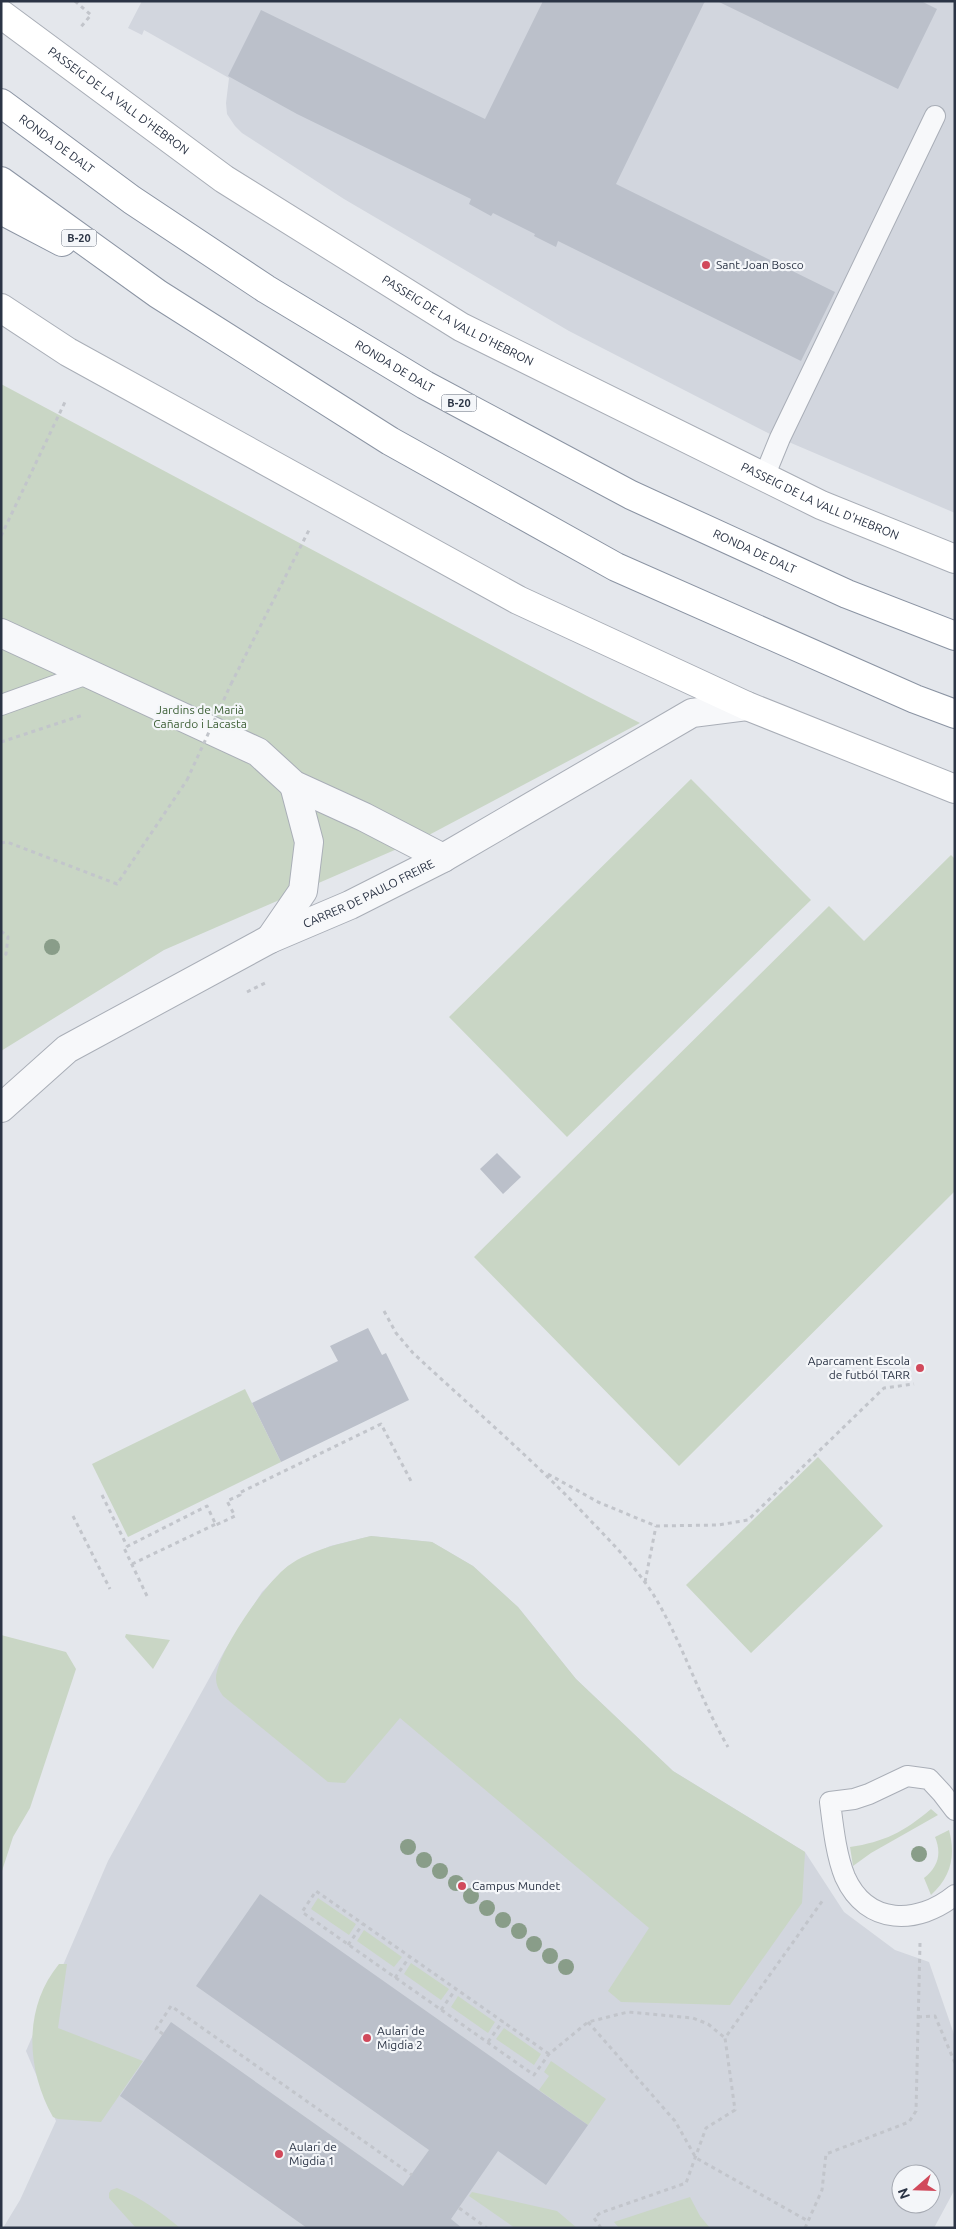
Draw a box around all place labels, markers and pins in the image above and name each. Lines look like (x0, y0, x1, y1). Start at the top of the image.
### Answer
place label: Sant Joan Bosco (716, 258, 804, 271)
marker: Sant Joan Bosco (700, 259, 712, 271)
place label: Aparcament Escola de futból TARR (808, 1354, 910, 1381)
marker: Aparcament Escola de futból TARR (914, 1362, 926, 1374)
place label: Campus Mundet (472, 1879, 560, 1892)
marker: Campus Mundet (456, 1880, 468, 1892)
place label: Aulari de Migdia 2 (377, 2024, 425, 2051)
marker: Aulari de Migdia 2 (361, 2032, 373, 2044)
place label: Aulari de Migdia 1 (289, 2140, 337, 2167)
marker: Aulari de Migdia 1 (273, 2148, 285, 2160)

